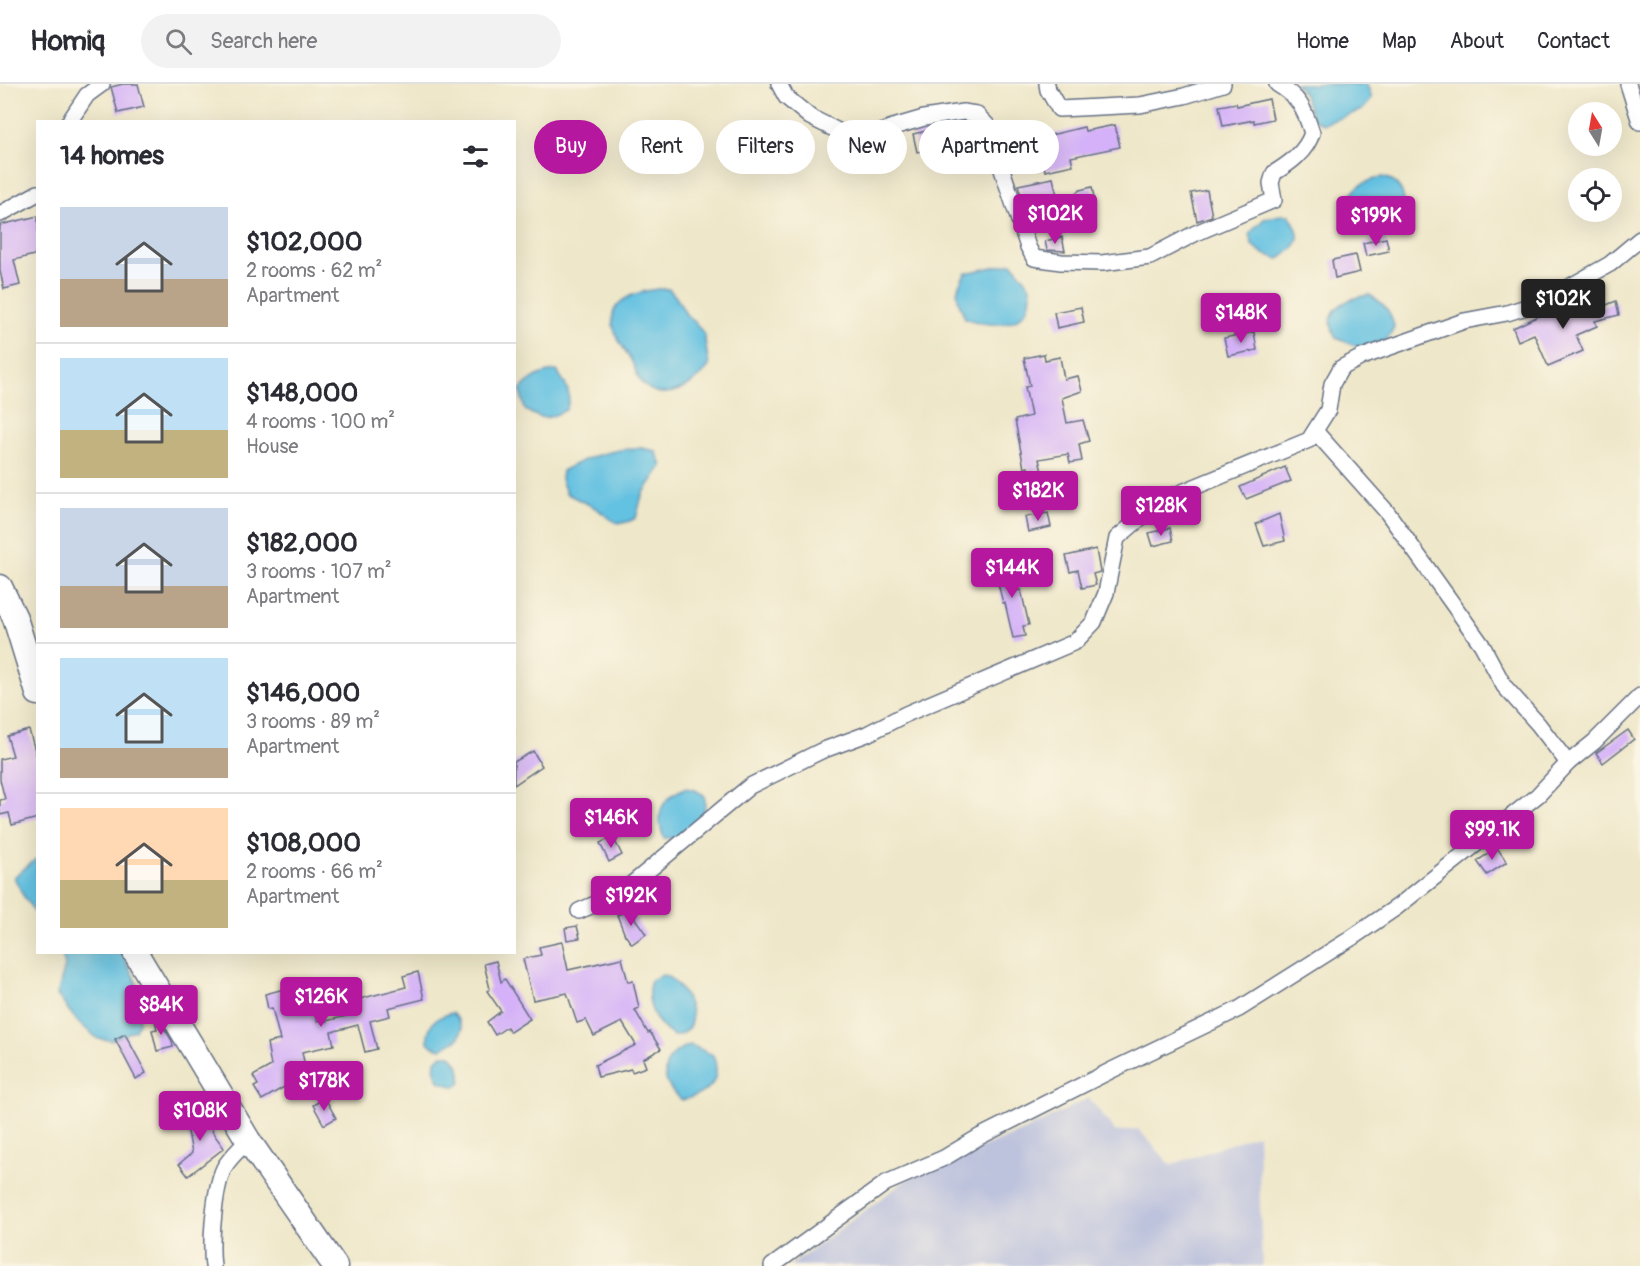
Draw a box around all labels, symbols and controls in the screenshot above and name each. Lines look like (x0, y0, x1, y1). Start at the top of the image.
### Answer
search box (141, 14, 561, 68)
text: Homiq (30, 24, 105, 59)
icon: search (162, 25, 195, 58)
text: Search here (210, 27, 317, 55)
text: Home (1296, 28, 1349, 55)
text: Map (1382, 28, 1417, 55)
text: About (1450, 28, 1504, 55)
text: Contact (1537, 28, 1610, 55)
north arrow (1568, 102, 1622, 156)
map controls (1568, 102, 1622, 222)
chip: Buy (534, 120, 607, 174)
chip: Rent (619, 120, 704, 174)
chip: Filters (716, 120, 815, 174)
chip: New (827, 120, 907, 174)
chip: Apartment (919, 120, 1059, 174)
text: 14 homes (60, 140, 164, 172)
icon: filters (459, 140, 492, 173)
button: locate (1568, 168, 1622, 222)
pin: $102K (1013, 194, 1097, 245)
pin: $199K (1334, 196, 1418, 247)
text: $102K (1027, 201, 1083, 226)
text: $199K (1350, 203, 1402, 228)
text: $102,000 (246, 226, 362, 258)
icon: home (108, 231, 180, 303)
text: 2 rooms · 62 m² (246, 258, 382, 283)
pin: $102K (1521, 279, 1605, 330)
text: Apartment (246, 283, 339, 308)
text: $102K (1535, 286, 1591, 311)
pin: $148K (1199, 293, 1283, 344)
text: $148K (1215, 300, 1267, 325)
text: $148,000 (246, 377, 358, 409)
icon: home (108, 382, 180, 454)
text: 4 rooms · 100 m² (246, 409, 395, 434)
text: House (246, 434, 298, 459)
pin: $182K (996, 471, 1080, 522)
text: $182K (1012, 478, 1064, 503)
pin: $128K (1119, 486, 1203, 537)
text: $128K (1135, 493, 1187, 518)
text: $182,000 (246, 527, 358, 559)
icon: home (108, 532, 180, 604)
pin: $144K (970, 548, 1054, 599)
text: $144K (985, 555, 1039, 580)
text: 3 rooms · 107 m² (246, 559, 392, 584)
text: Apartment (246, 584, 339, 609)
text: $146,000 (246, 677, 360, 709)
icon: home (108, 682, 180, 754)
text: 3 rooms · 89 m² (246, 709, 380, 734)
text: Apartment (246, 734, 339, 759)
pin: $146K (569, 798, 653, 849)
text: $146K (584, 805, 638, 830)
pin: $99.1K (1443, 810, 1541, 861)
text: $99.1K (1464, 817, 1520, 842)
text: $108,000 (246, 827, 361, 859)
icon: home (108, 832, 180, 904)
text: 2 rooms · 66 m² (246, 859, 383, 884)
pin: $192K (589, 876, 673, 927)
text: $192K (605, 883, 657, 908)
text: Apartment (246, 884, 339, 909)
pin: $126K (279, 977, 363, 1028)
text: $126K (294, 984, 348, 1009)
pin: $84K (125, 985, 197, 1036)
text: $84K (139, 992, 183, 1017)
pin: $178K (282, 1061, 366, 1112)
text: $178K (298, 1068, 350, 1093)
pin: $108K (158, 1091, 242, 1142)
text: $108K (173, 1098, 227, 1123)

